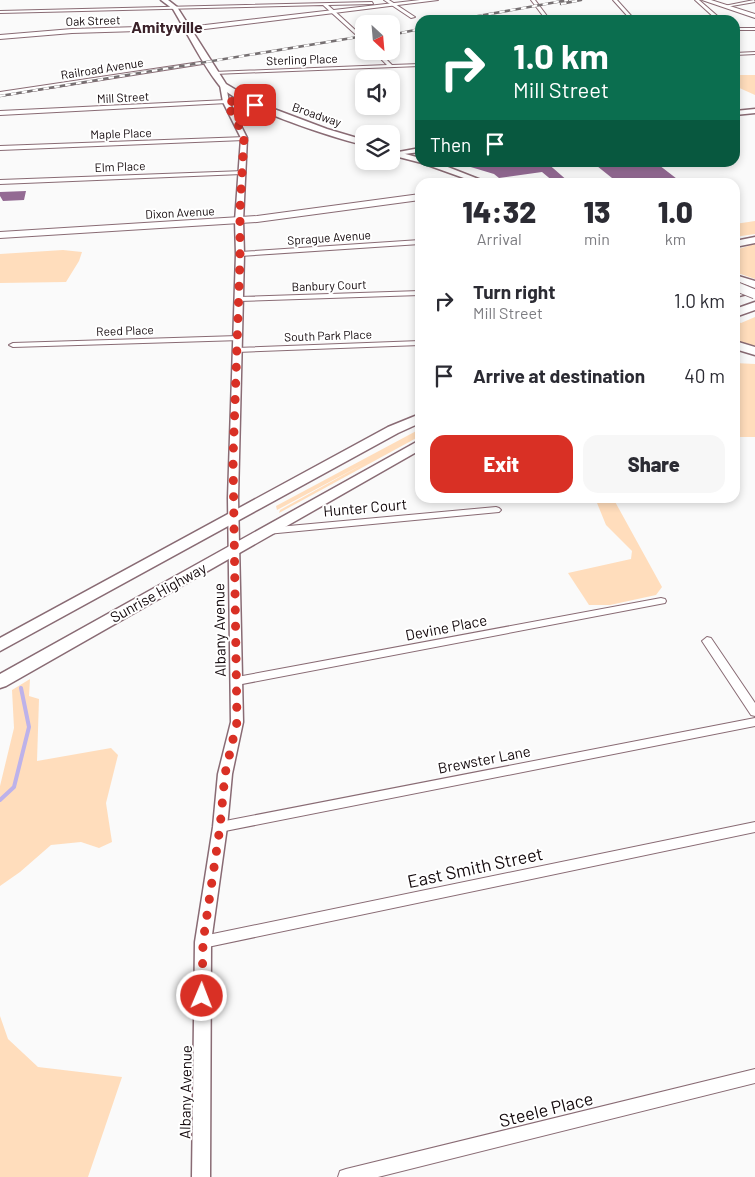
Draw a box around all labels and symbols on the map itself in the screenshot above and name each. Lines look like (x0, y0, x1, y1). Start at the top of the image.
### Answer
street label: Oak Street (65, 12, 121, 28)
north arrow (355, 15, 400, 60)
district label: Amityville (131, 17, 203, 36)
street label: Sterling Place (266, 51, 338, 67)
street label: Railroad Avenue (60, 55, 144, 81)
pin (234, 84, 276, 126)
street label: Mill Street (97, 89, 149, 105)
street label: Broadway (291, 99, 344, 129)
street label: Maple Place (90, 125, 152, 141)
street label: Elm Place (94, 158, 146, 174)
street label: Dixon Avenue (145, 203, 215, 221)
street label: Sprague Avenue (287, 227, 371, 247)
street label: Banbury Court (291, 277, 367, 293)
street label: Reed Place (96, 322, 154, 338)
street label: South Park Place (284, 326, 372, 344)
street label: Hunter Court (322, 494, 408, 520)
street label: Sunrise Highway (107, 558, 209, 626)
street label: Albany Avenue (209, 583, 229, 677)
street label: Devine Place (404, 610, 488, 644)
street label: Brewster Lane (436, 741, 532, 777)
street label: East Smith Street (405, 842, 545, 892)
position arrow (175, 969, 227, 1021)
street label: Albany Avenue (175, 1045, 195, 1139)
street label: Steele Place (497, 1087, 595, 1131)

